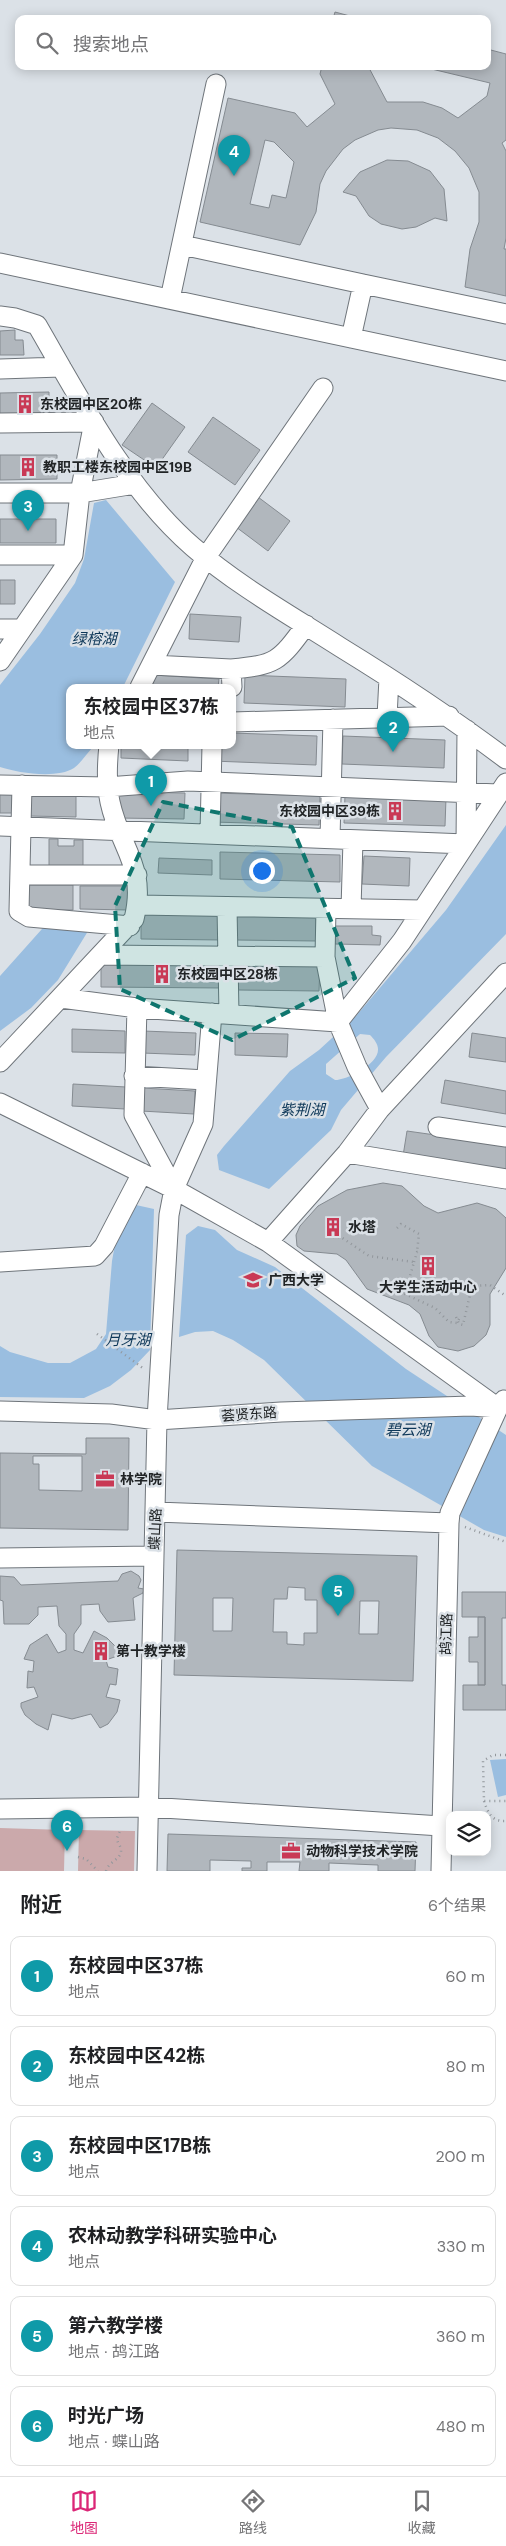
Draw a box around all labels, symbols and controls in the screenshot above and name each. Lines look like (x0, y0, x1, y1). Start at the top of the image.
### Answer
search box (15, 15, 491, 70)
icon: search (33, 29, 61, 57)
text: 搜索地点 (73, 32, 149, 57)
pin: 4 (218, 135, 250, 176)
building icon: 东校园中区20栋 (14, 393, 36, 415)
place label: 东校园中区20栋 (40, 395, 142, 413)
building icon: 教职工楼东校园中区19B (17, 456, 39, 478)
place label: 教职工楼东校园中区19B (43, 458, 192, 476)
pin: 3 (12, 490, 44, 531)
water label: 绿榕湖 (71, 629, 118, 649)
popup (66, 684, 236, 749)
text: 东校园中区37栋 (83, 694, 219, 719)
pin: 2 (377, 711, 409, 752)
text: 地点 (83, 722, 115, 743)
pin: 1 (135, 765, 167, 806)
building icon: 东校园中区39栋 (384, 800, 406, 822)
place label: 东校园中区39栋 (279, 802, 380, 820)
your location (249, 858, 275, 884)
building icon: 东校园中区28栋 (151, 963, 173, 985)
place label: 东校园中区28栋 (177, 965, 278, 983)
water label: 紫荆湖 (279, 1100, 326, 1120)
building icon: 水塔 (322, 1216, 344, 1238)
place label: 水塔 (348, 1218, 376, 1236)
building icon: 大学生活动中心 (417, 1255, 439, 1277)
school or university icon: 广西大学 (242, 1269, 264, 1291)
place label: 广西大学 (268, 1271, 324, 1289)
place label: 大学生活动中心 (379, 1278, 477, 1296)
water label: 月牙湖 (105, 1330, 152, 1350)
street label: 荟贤东路 (220, 1403, 278, 1425)
water label: 碧云湖 (385, 1420, 432, 1440)
office icon: 林学院 (94, 1468, 116, 1490)
place label: 林学院 (120, 1470, 162, 1488)
street label: 蝶山路 (145, 1508, 165, 1550)
pin: 5 (322, 1575, 354, 1616)
street label: 鸪江路 (436, 1613, 456, 1655)
building icon: 第十教学楼 (90, 1640, 112, 1662)
place label: 第十教学楼 (116, 1642, 186, 1660)
pin: 6 (51, 1810, 83, 1851)
map controls (446, 1811, 491, 1856)
button: layers (446, 1811, 491, 1856)
office icon: 动物科学技术学院 (280, 1840, 302, 1862)
place label: 动物科学技术学院 (306, 1842, 418, 1860)
text: 附近 (20, 1891, 62, 1919)
text: 6个结果 (428, 1895, 486, 1916)
text: 东校园中区37栋 (68, 1953, 204, 1978)
text: 1 (34, 1966, 40, 1987)
text: 60 m (445, 1966, 485, 1987)
text: 地点 (68, 1981, 100, 2002)
text: 东校园中区42栋 (68, 2043, 205, 2068)
text: 2 (32, 2056, 42, 2077)
text: 80 m (446, 2056, 485, 2077)
text: 地点 (68, 2071, 100, 2092)
text: 东校园中区17B栋 (68, 2133, 211, 2158)
text: 3 (32, 2146, 42, 2167)
text: 200 m (436, 2146, 485, 2167)
text: 地点 (68, 2161, 100, 2182)
text: 农林动教学科研实验中心 (68, 2223, 277, 2248)
text: 4 (32, 2236, 42, 2257)
text: 330 m (437, 2236, 485, 2257)
text: 地点 (68, 2251, 100, 2272)
text: 第六教学楼 (68, 2313, 163, 2338)
text: 5 (32, 2326, 42, 2347)
text: 360 m (436, 2326, 485, 2347)
text: 地点 · 鸪江路 (68, 2341, 160, 2362)
text: 时光广场 (68, 2403, 144, 2428)
text: 6 (32, 2416, 42, 2437)
text: 480 m (436, 2416, 485, 2437)
text: 地点 · 蝶山路 (68, 2431, 160, 2452)
tab: 地图 (70, 2487, 98, 2537)
tab: 路线 (239, 2487, 267, 2537)
tab: 收藏 (408, 2487, 436, 2537)

